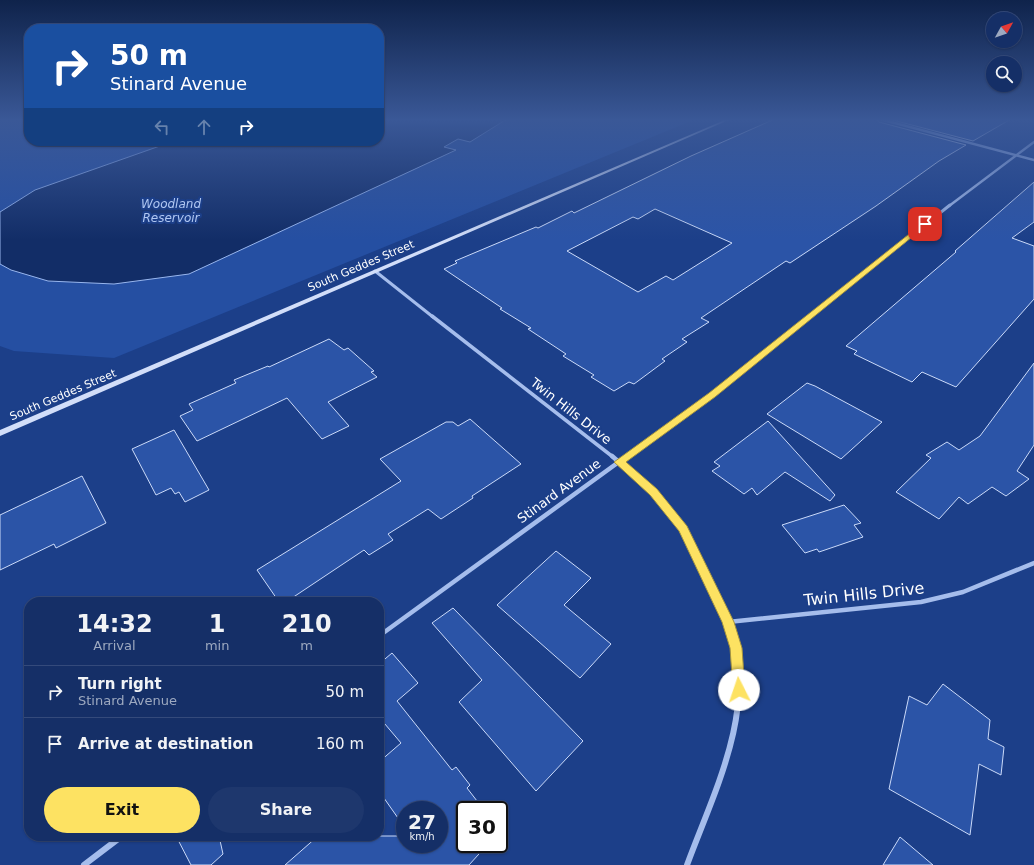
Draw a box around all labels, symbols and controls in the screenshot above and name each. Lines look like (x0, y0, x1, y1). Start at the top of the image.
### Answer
north arrow (986, 12, 1022, 48)
map controls (986, 12, 1022, 92)
text: 50 m (110, 39, 188, 72)
icon: right (44, 40, 96, 92)
button: search (986, 56, 1022, 92)
text: Stinard Avenue (110, 73, 247, 94)
icon: left (151, 116, 173, 138)
icon: ahead (193, 116, 215, 138)
icon: right (235, 116, 257, 138)
water label: Woodland Reservoir (141, 197, 201, 225)
pin (908, 207, 942, 241)
icon: arrive (914, 213, 936, 235)
street label: South Geddes Street (306, 237, 417, 294)
street label: South Geddes Street (8, 366, 119, 423)
street label: Twin Hills Drive (527, 374, 614, 447)
street label: Stinard Avenue (515, 456, 603, 526)
street label: Twin Hills Drive (802, 578, 925, 610)
text: 14:32 (76, 610, 153, 638)
text: 1 (209, 610, 225, 638)
text: 210 (282, 610, 332, 638)
text: Arrival (93, 638, 136, 653)
text: min (205, 638, 229, 653)
text: m (300, 638, 313, 653)
position arrow (718, 669, 760, 711)
text: Turn right (78, 675, 162, 693)
icon: right (44, 681, 66, 703)
text: 50 m (326, 683, 364, 701)
text: Stinard Avenue (78, 693, 177, 708)
icon: arrive (44, 733, 66, 755)
text: Arrive at destination (78, 735, 253, 753)
text: 160 m (316, 735, 364, 753)
button: Exit (44, 787, 200, 833)
button: Share (208, 787, 364, 833)
speed limit sign: 30 (456, 801, 508, 853)
text: 27 (408, 810, 436, 834)
text: km/h (409, 831, 435, 842)

